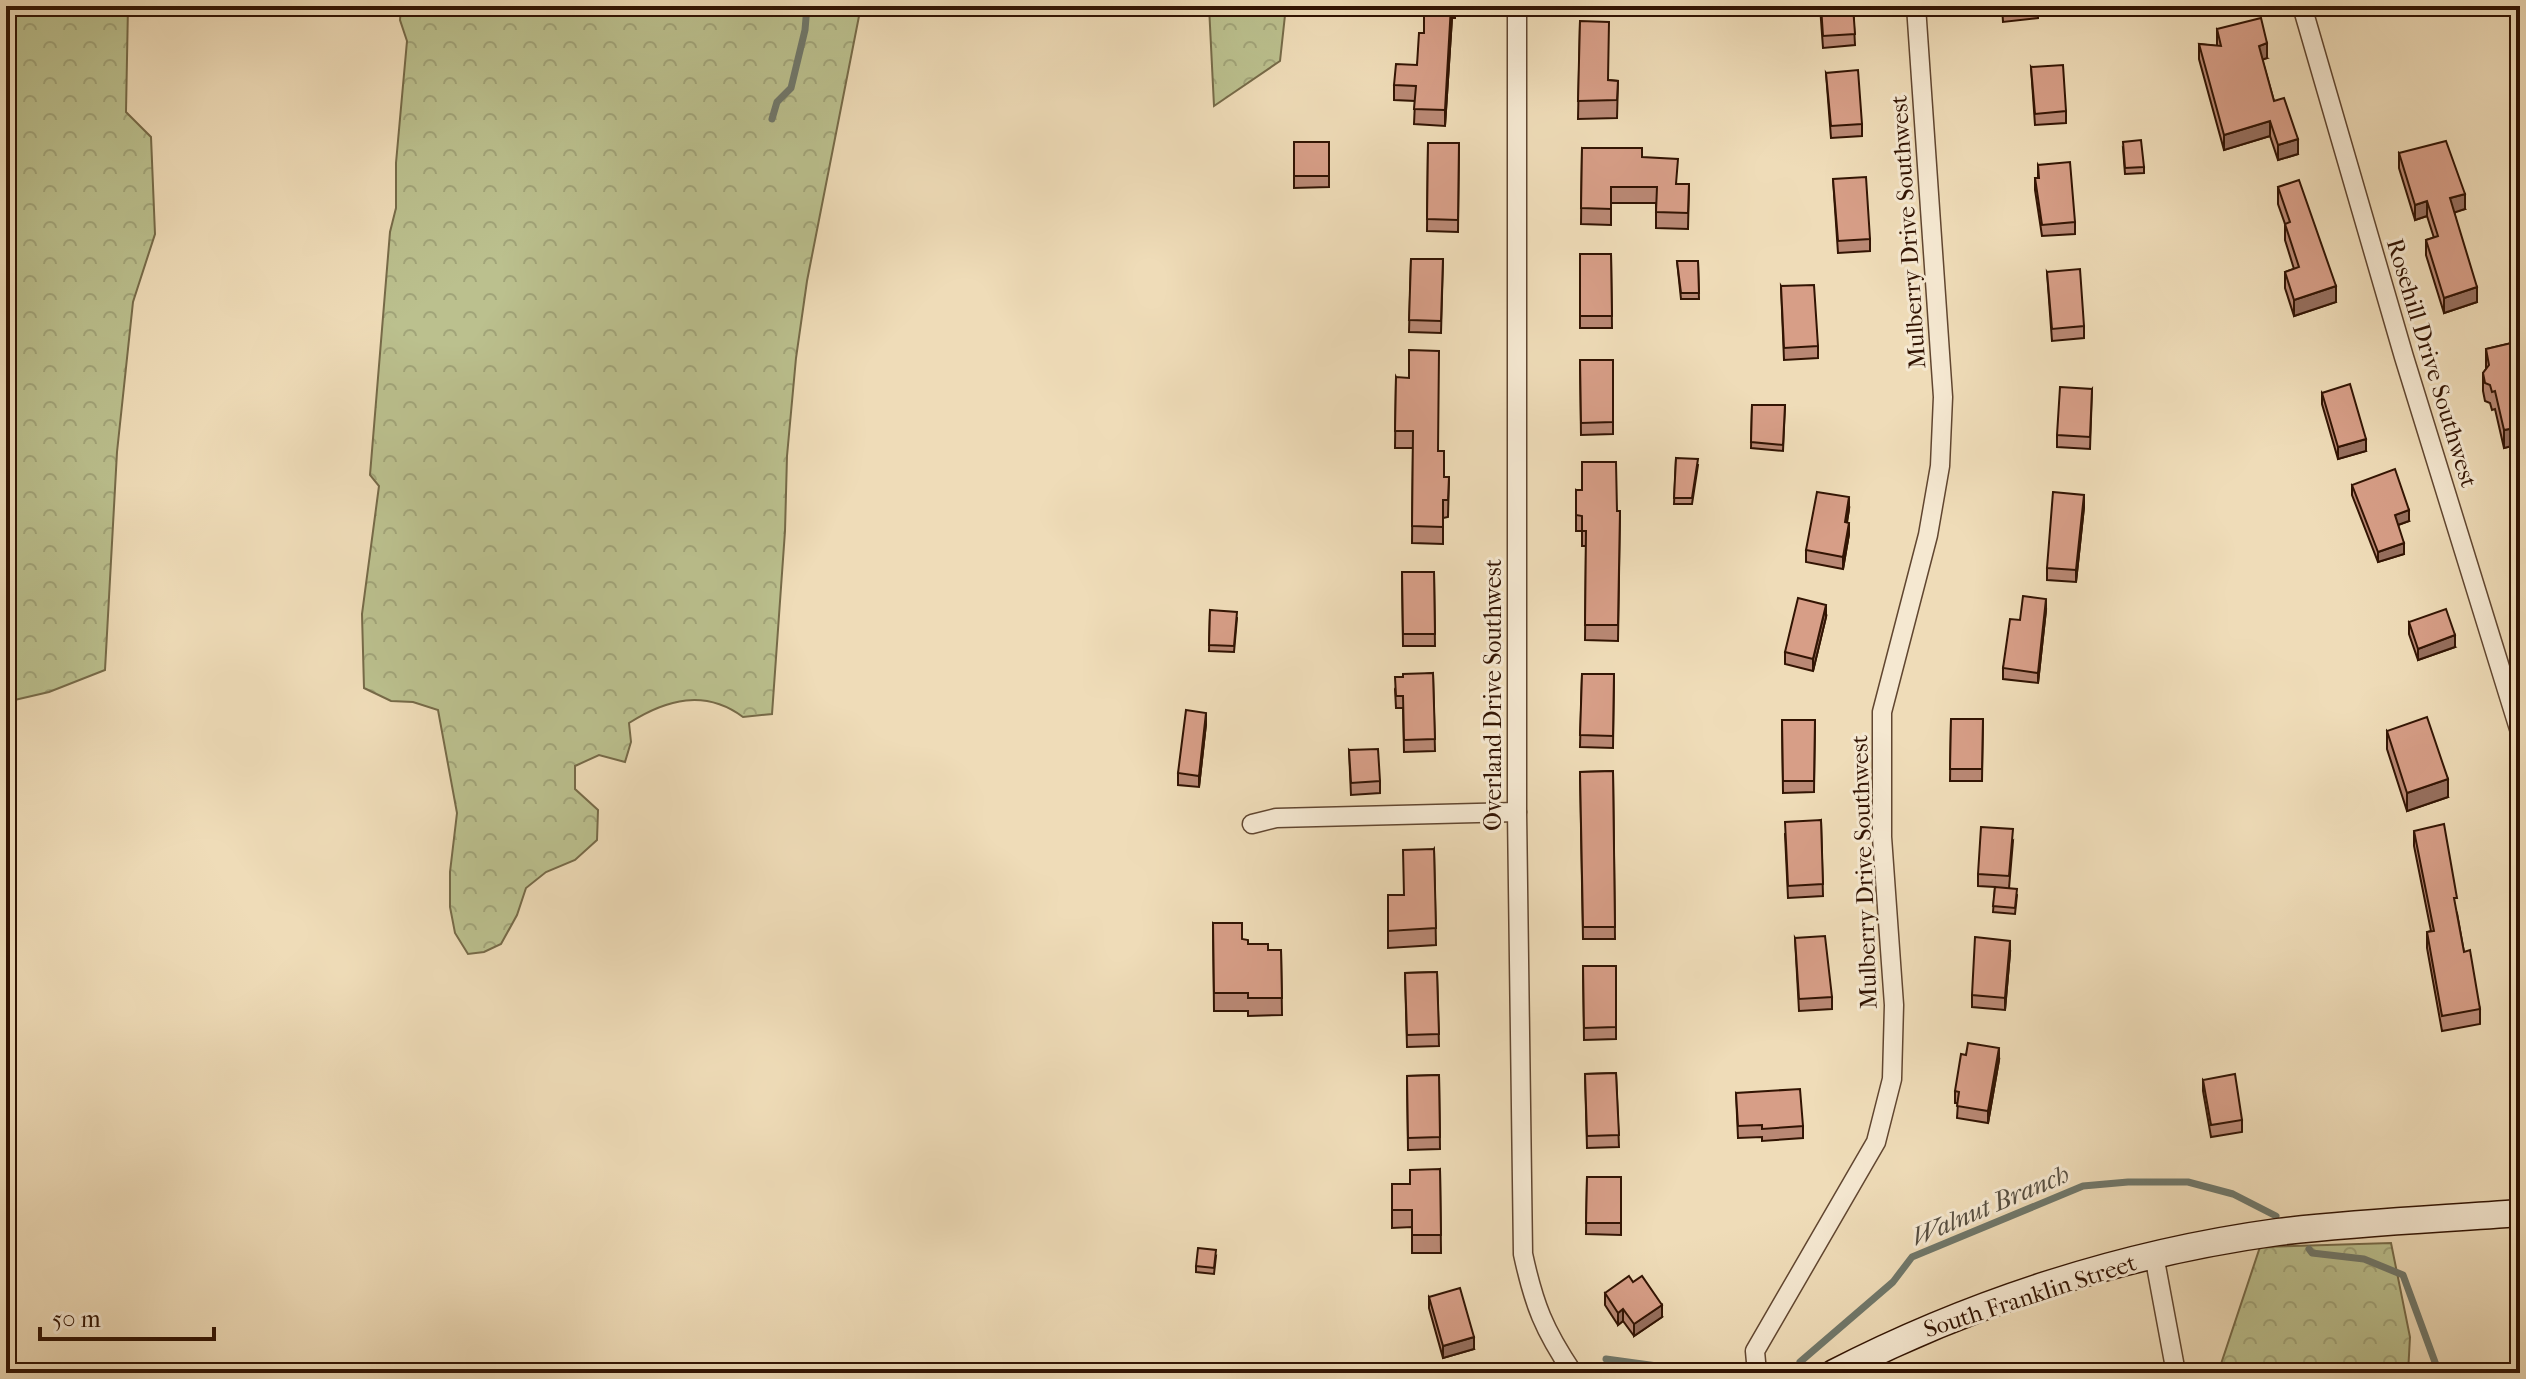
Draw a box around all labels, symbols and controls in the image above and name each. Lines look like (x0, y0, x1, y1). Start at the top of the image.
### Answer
street label: Mulberry Drive Southwest (1884, 94, 1932, 370)
street label: Rosehill Drive Southwest (2381, 235, 2483, 491)
street label: Overland Drive Southwest (1479, 559, 1507, 831)
street label: Mulberry Drive Southwest (1845, 734, 1883, 1010)
water label: Walnut Branch (1907, 1158, 2074, 1253)
street label: South Franklin Street (1920, 1248, 2140, 1344)
scale bar (40, 1291, 214, 1341)
text: 50 m (52, 1305, 101, 1333)

